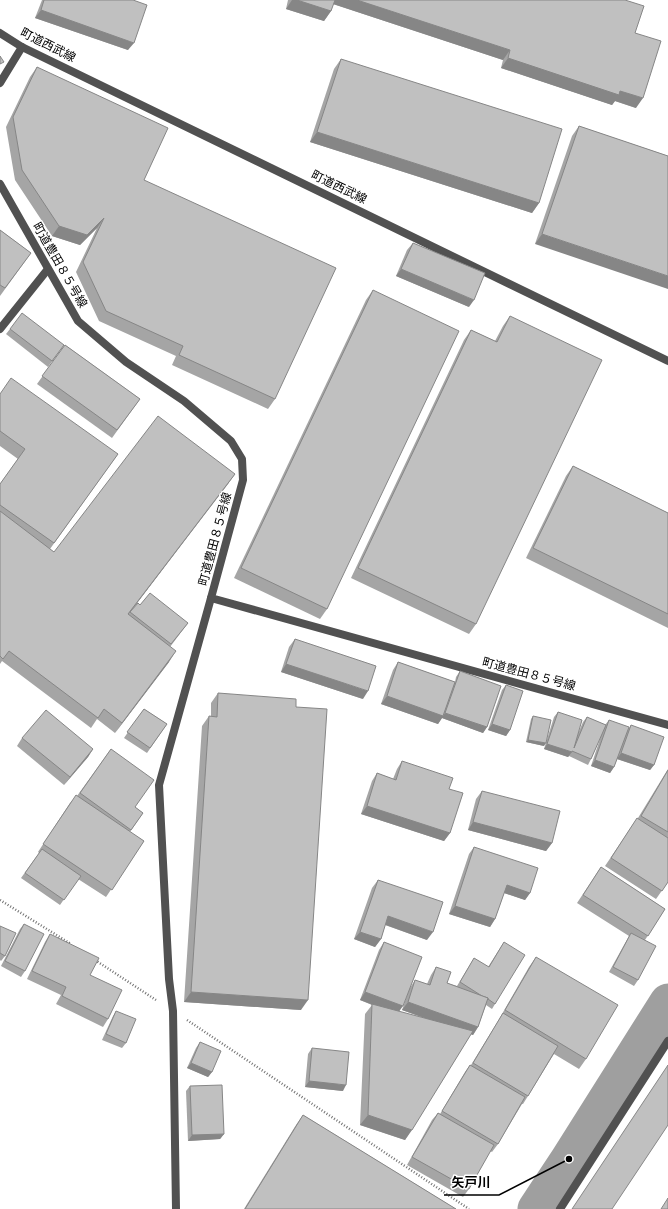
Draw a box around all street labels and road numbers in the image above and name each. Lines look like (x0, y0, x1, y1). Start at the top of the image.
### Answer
street label: 町道西武線 (18, 24, 78, 65)
street label: 町道西武線 (309, 167, 369, 206)
street label: 町道豊田８５号線 (30, 219, 91, 310)
street label: 町道豊田８５号線 (195, 491, 234, 587)
street label: 町道豊田８５号線 (481, 654, 577, 693)

